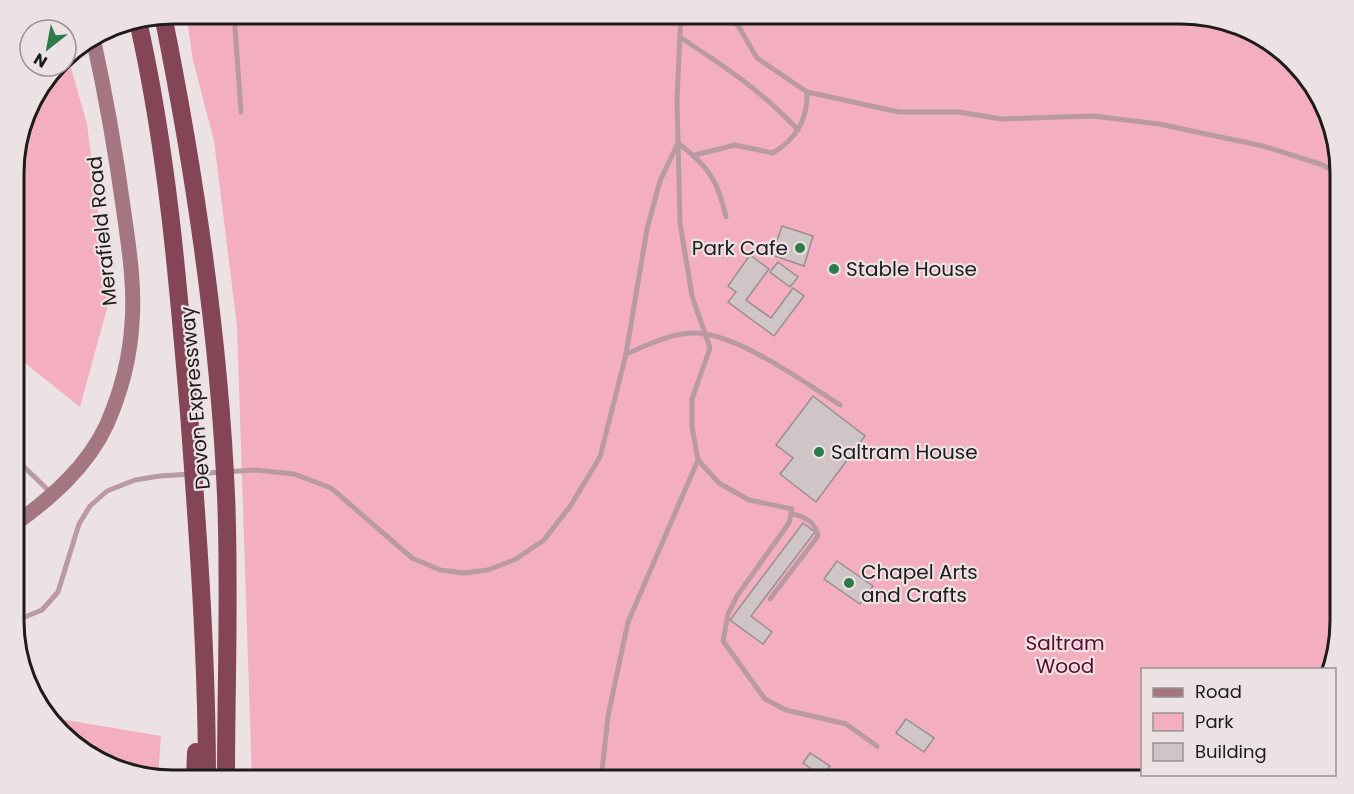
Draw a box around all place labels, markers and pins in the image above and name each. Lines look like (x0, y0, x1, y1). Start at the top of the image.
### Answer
place label: Park Cafe (692, 234, 788, 262)
marker: Park Cafe (793, 241, 807, 255)
place label: Stable House (846, 255, 977, 283)
marker: Stable House (827, 262, 841, 276)
place label: Saltram House (831, 438, 978, 466)
marker: Saltram House (812, 445, 826, 459)
place label: Chapel Arts and Crafts (861, 558, 978, 609)
marker: Chapel Arts and Crafts (842, 576, 856, 590)

